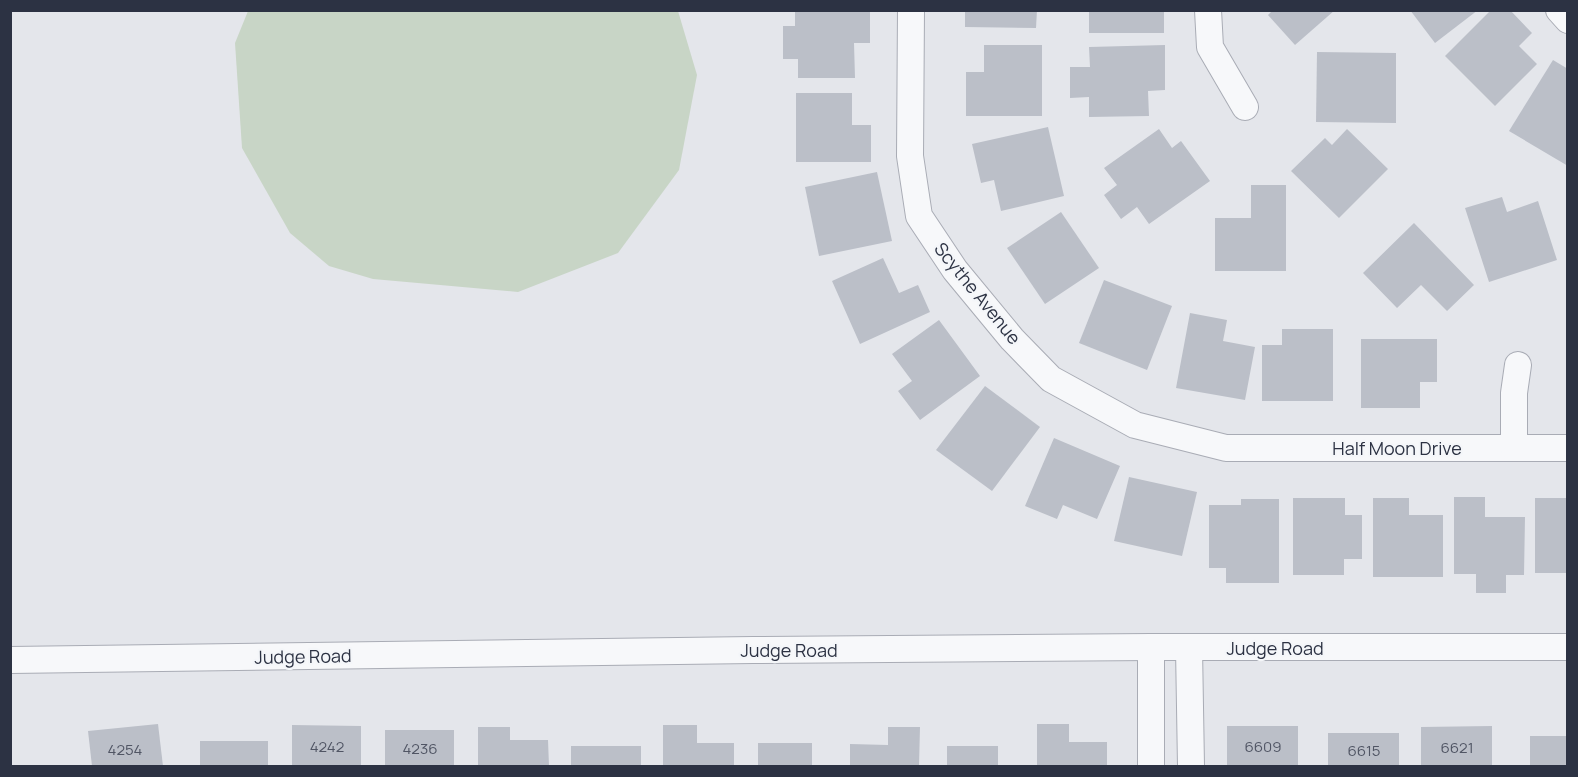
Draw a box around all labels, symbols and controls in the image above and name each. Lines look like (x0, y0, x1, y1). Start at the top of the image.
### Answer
street label: Scythe Avenue (929, 237, 1027, 349)
street label: Half Moon Drive (1332, 436, 1462, 460)
street label: Judge Road (1226, 636, 1324, 660)
street label: Judge Road (740, 638, 838, 662)
street label: Judge Road (254, 643, 352, 669)
house number: 4242 (310, 736, 344, 757)
house number: 6609 (1244, 736, 1282, 757)
house number: 6621 (1440, 737, 1474, 758)
house number: 4236 (403, 738, 438, 759)
house number: 4254 (108, 739, 143, 760)
house number: 6615 (1348, 740, 1380, 761)

